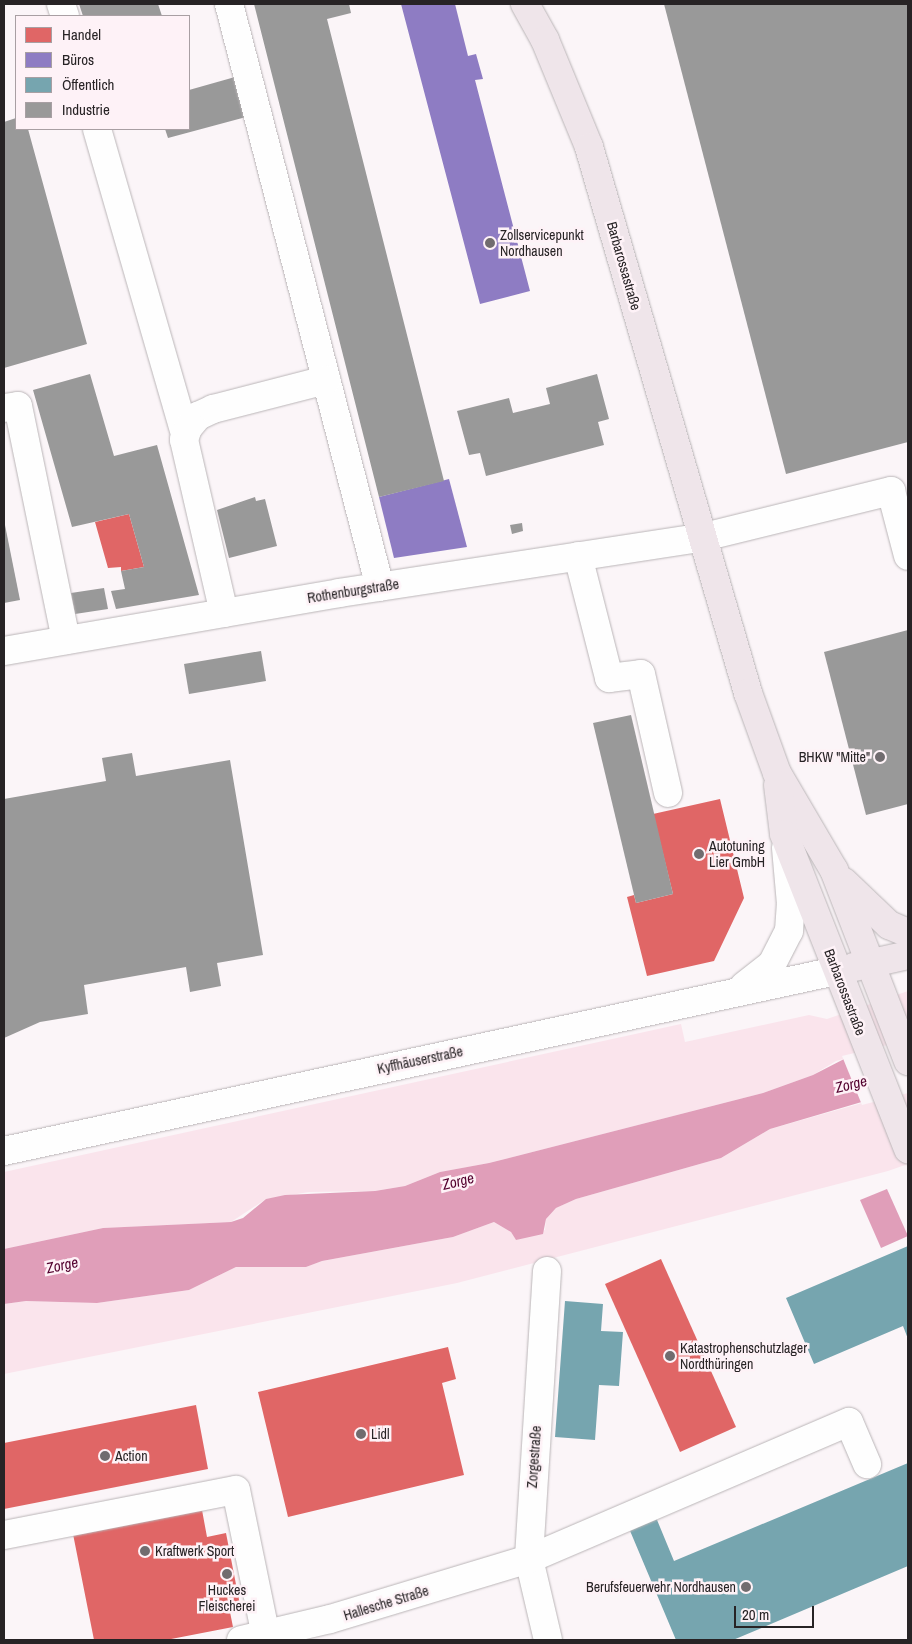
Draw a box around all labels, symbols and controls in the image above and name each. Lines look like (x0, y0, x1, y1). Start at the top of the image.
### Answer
legend (15, 15, 190, 130)
text: Handel (62, 24, 101, 45)
text: Büros (62, 49, 94, 70)
text: Öffentlich (62, 74, 114, 95)
text: Industrie (62, 99, 110, 120)
street label: Barbarossastraße (603, 220, 645, 312)
place label: Zollservicepunkt Nordhausen (500, 227, 584, 260)
marker: Zollservicepunkt Nordhausen (484, 237, 496, 249)
street label: Rothenburgstraße (306, 575, 400, 607)
place label: BHKW "Mitte" (799, 749, 870, 765)
marker: BHKW "Mitte" (874, 751, 886, 763)
place label: Autotuning Lier GmbH (709, 838, 765, 870)
marker: Autotuning Lier GmbH (693, 848, 705, 860)
street label: Barbarossastraße (821, 946, 869, 1038)
street label: Kyffhäuserstraße (376, 1043, 464, 1077)
water label: Zorge (833, 1071, 869, 1097)
water label: Zorge (440, 1168, 476, 1194)
water label: Zorge (44, 1253, 80, 1277)
place label: Katastrophenschutzlager Nordthüringen (680, 1340, 807, 1372)
marker: Katastrophenschutzlager Nordthüringen (664, 1350, 676, 1362)
street label: Zorgestraße (523, 1425, 545, 1489)
place label: Lidl (371, 1426, 390, 1442)
marker: Lidl (355, 1428, 367, 1440)
place label: Action (115, 1448, 148, 1464)
marker: Action (99, 1450, 111, 1462)
place label: Kraftwerk Sport (155, 1543, 234, 1559)
marker: Kraftwerk Sport (139, 1545, 151, 1557)
marker: Huckes Fleischerei (221, 1568, 233, 1580)
place label: Berufsfeuerwehr Nordhausen (586, 1579, 736, 1595)
marker: Berufsfeuerwehr Nordhausen (740, 1581, 752, 1593)
place label: Huckes Fleischerei (199, 1582, 255, 1614)
street label: Hallesche Straße (341, 1582, 431, 1624)
scale bar (737, 1596, 817, 1628)
text: 20 m (742, 1604, 769, 1625)

